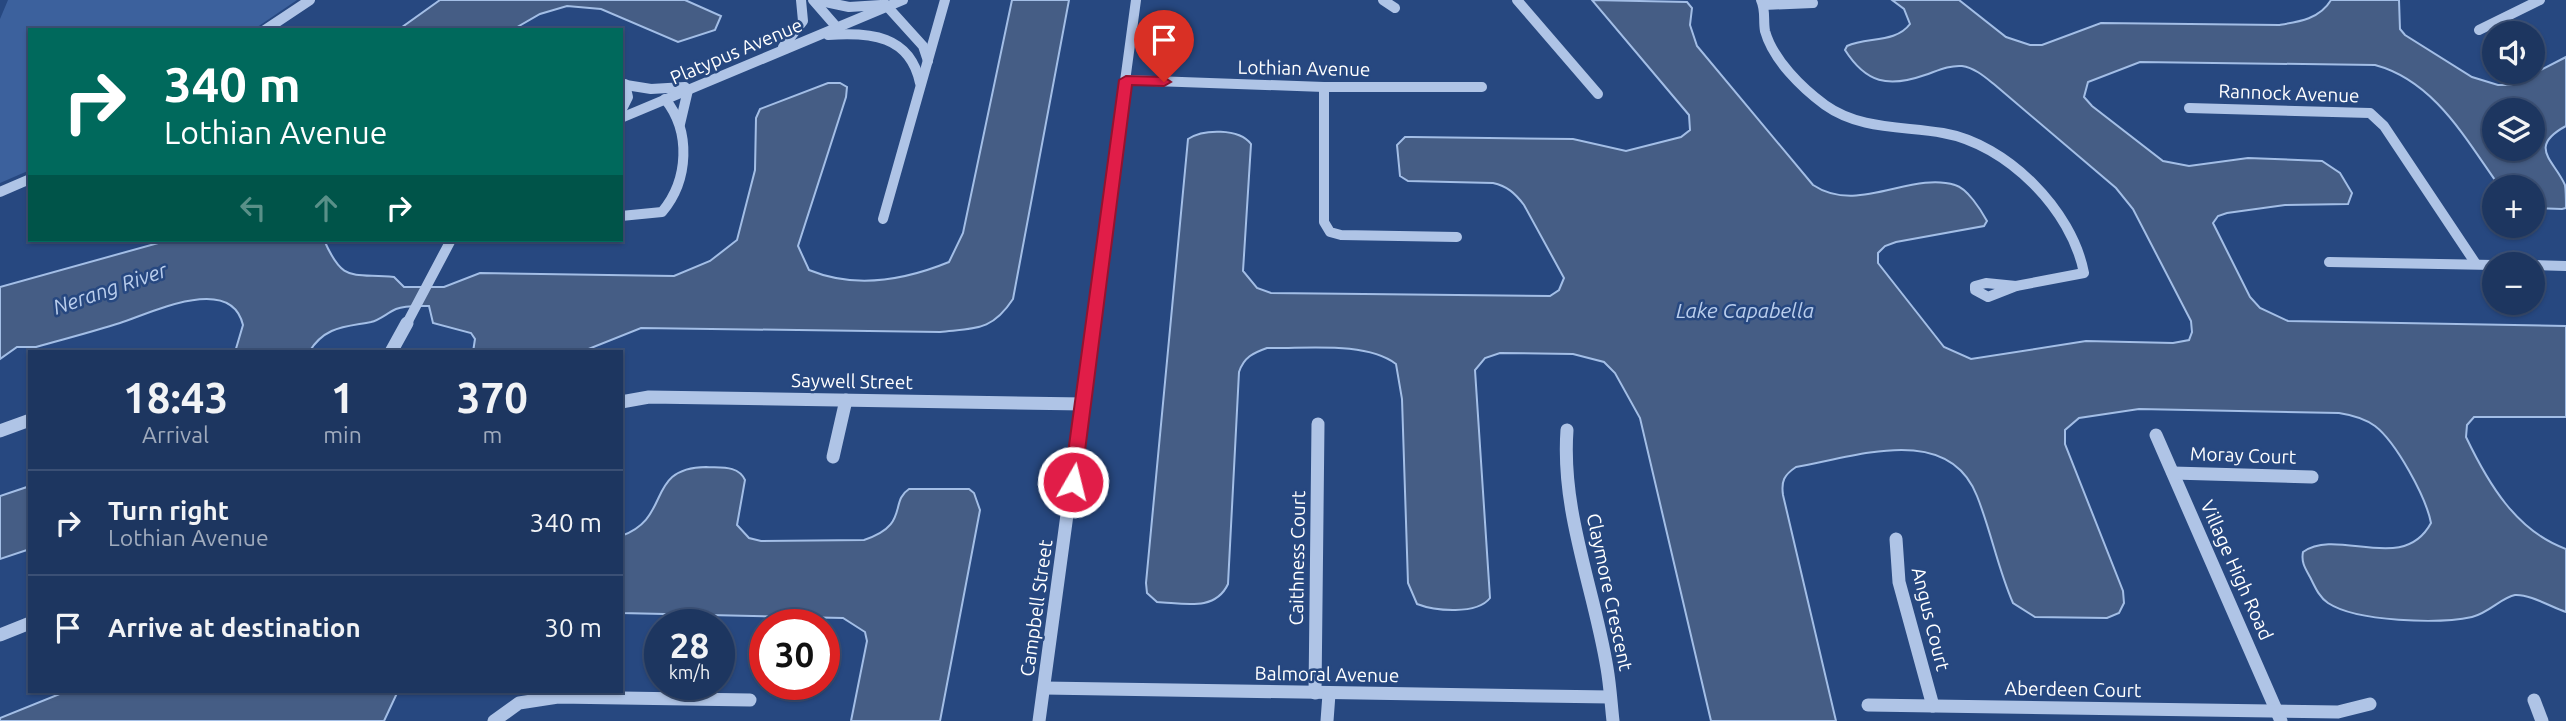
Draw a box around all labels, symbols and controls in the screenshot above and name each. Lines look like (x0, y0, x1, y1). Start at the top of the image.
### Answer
pin (1134, 10, 1194, 82)
street label: Platypus Avenue (667, 13, 805, 89)
icon: arrive (1145, 21, 1183, 59)
map controls (2482, 21, 2545, 315)
button: sound (2482, 21, 2545, 84)
icon: right (49, 56, 140, 147)
text: 340 m (164, 56, 301, 111)
street label: Lothian Avenue (1237, 56, 1371, 80)
street label: Rannock Avenue (2218, 80, 2360, 106)
button: layers (2482, 98, 2545, 161)
text: Lothian Avenue (164, 114, 388, 150)
button: + (2482, 175, 2545, 238)
icon: left (234, 189, 272, 227)
icon: ahead (307, 189, 345, 227)
icon: right (380, 189, 418, 227)
button: − (2482, 252, 2545, 315)
water label: Nerang River (50, 257, 171, 319)
water label: Lake Capabella (1676, 298, 1814, 322)
street label: Saywell Street (791, 369, 914, 393)
text: 18:43 (123, 374, 228, 421)
text: 1 (331, 374, 354, 421)
text: 370 (457, 374, 528, 421)
text: Arrival (142, 422, 209, 447)
text: min (323, 422, 362, 447)
text: m (482, 422, 502, 447)
street label: Moray Court (2189, 442, 2297, 468)
position arrow (1036, 445, 1110, 519)
street label: Caithness Court (1285, 490, 1309, 626)
text: Turn right (108, 496, 229, 525)
street label: Village High Road (2196, 497, 2278, 643)
icon: right (49, 504, 87, 542)
text: 340 m (530, 508, 602, 537)
street label: Claymore Crescent (1583, 511, 1638, 673)
text: Lothian Avenue (108, 525, 269, 550)
street label: Campbell Street (1016, 538, 1057, 678)
street label: Angus Court (1908, 565, 1955, 674)
icon: arrive (49, 609, 87, 647)
speed limit sign: 30 (749, 609, 840, 700)
text: Arrive at destination (108, 613, 361, 642)
text: 30 m (544, 613, 602, 642)
text: 28 (670, 625, 709, 665)
text: km/h (669, 662, 710, 682)
street label: Balmoral Avenue (1255, 662, 1399, 686)
street label: Aberdeen Court (2004, 677, 2142, 701)

